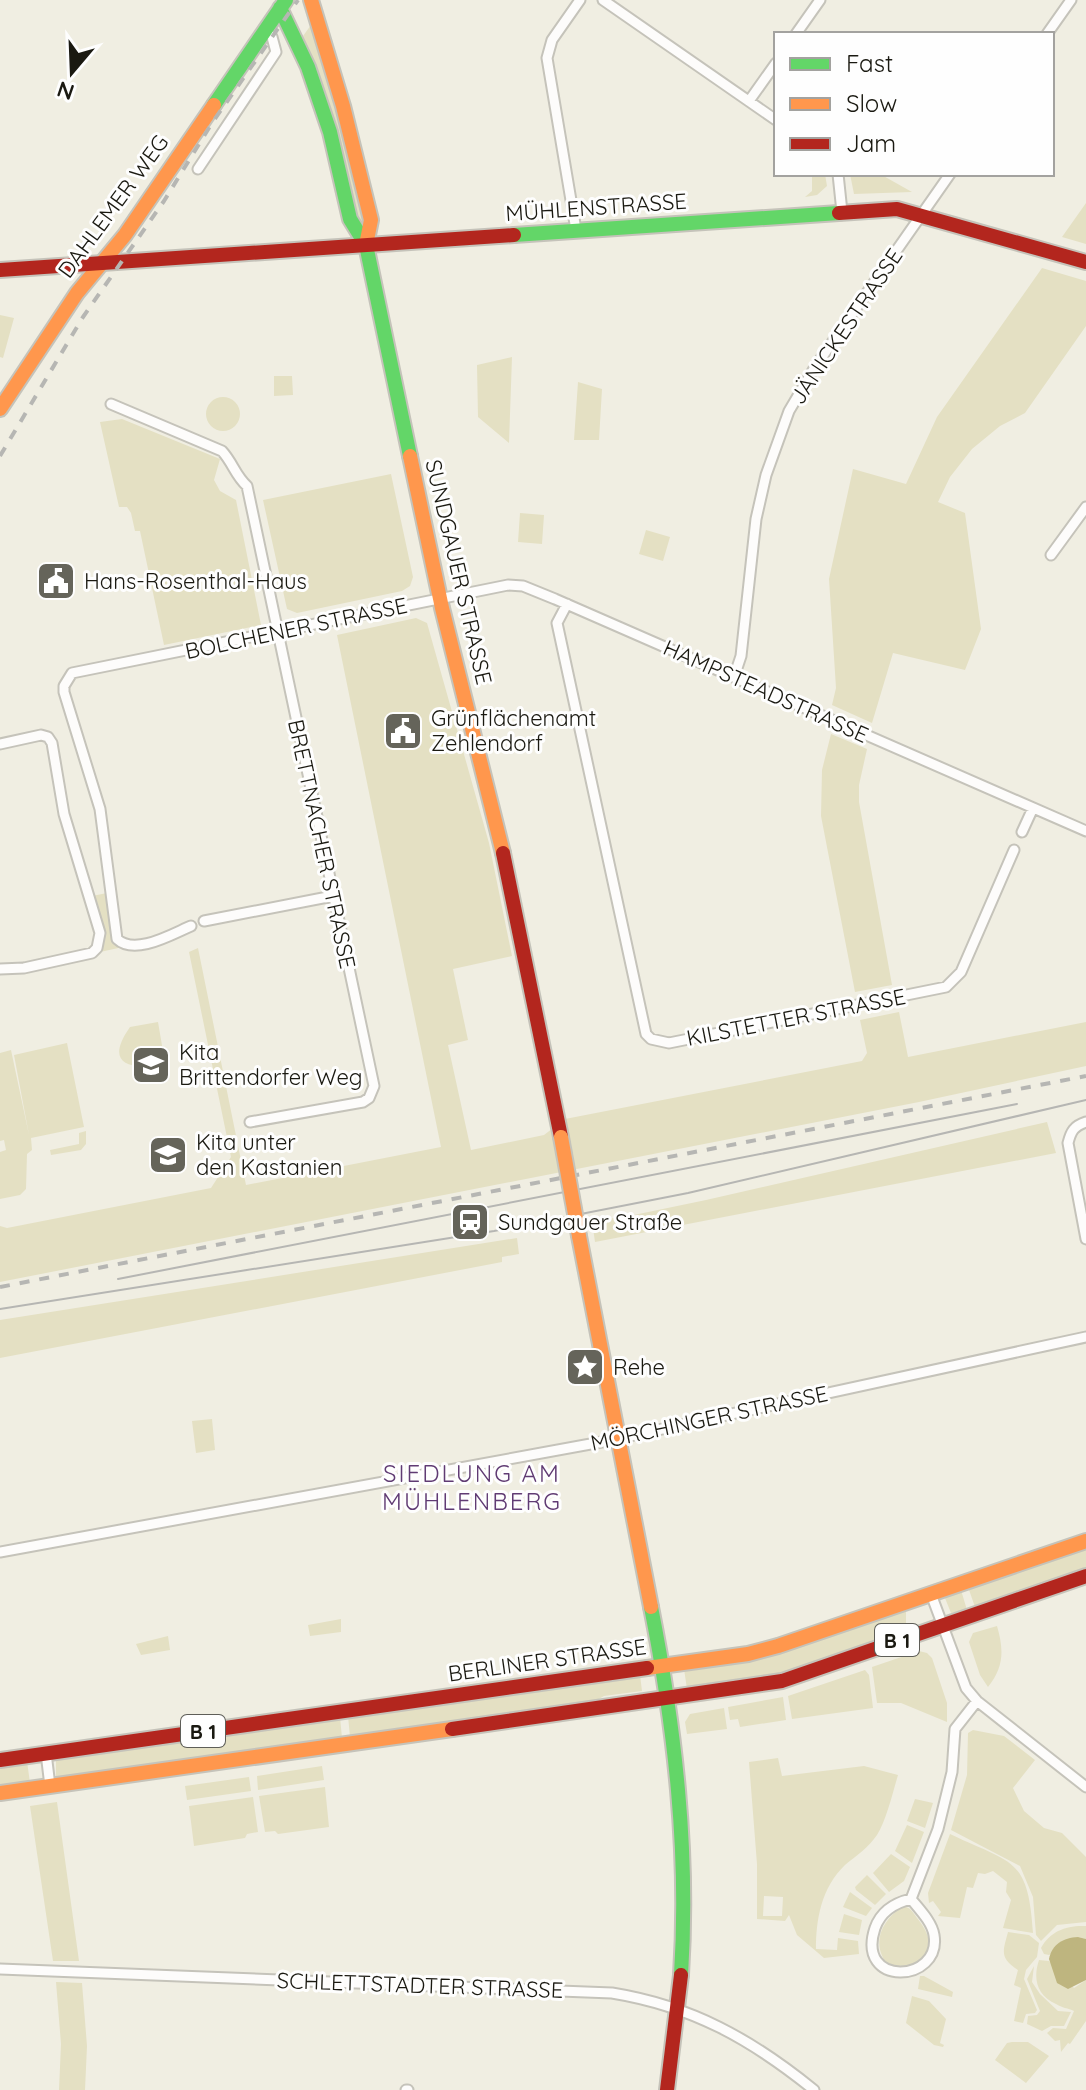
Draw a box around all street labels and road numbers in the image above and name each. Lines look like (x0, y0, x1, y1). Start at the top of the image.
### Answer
street label: DAHLEMER WEG (52, 129, 174, 283)
street label: MÜHLENSTRASSE (504, 187, 688, 227)
street label: JÄNICKESTRASSE (784, 243, 908, 409)
street label: SUNDGAUER STRASSE (419, 457, 499, 687)
street label: BOLCHENER STRASSE (182, 591, 410, 665)
street label: HAMPSTEADSTRASSE (659, 633, 873, 749)
street label: BRETTNACHER STRASSE (282, 717, 362, 971)
street label: KILSTETTER STRASSE (684, 982, 908, 1052)
street label: MÖRCHINGER STRASSE (588, 1379, 830, 1457)
road number: B 1 (875, 1624, 919, 1656)
street label: BERLINER STRASSE (446, 1632, 648, 1688)
road number: B 1 (181, 1715, 225, 1747)
street label: SCHLETTSTADTER STRASSE (276, 1966, 564, 2004)

